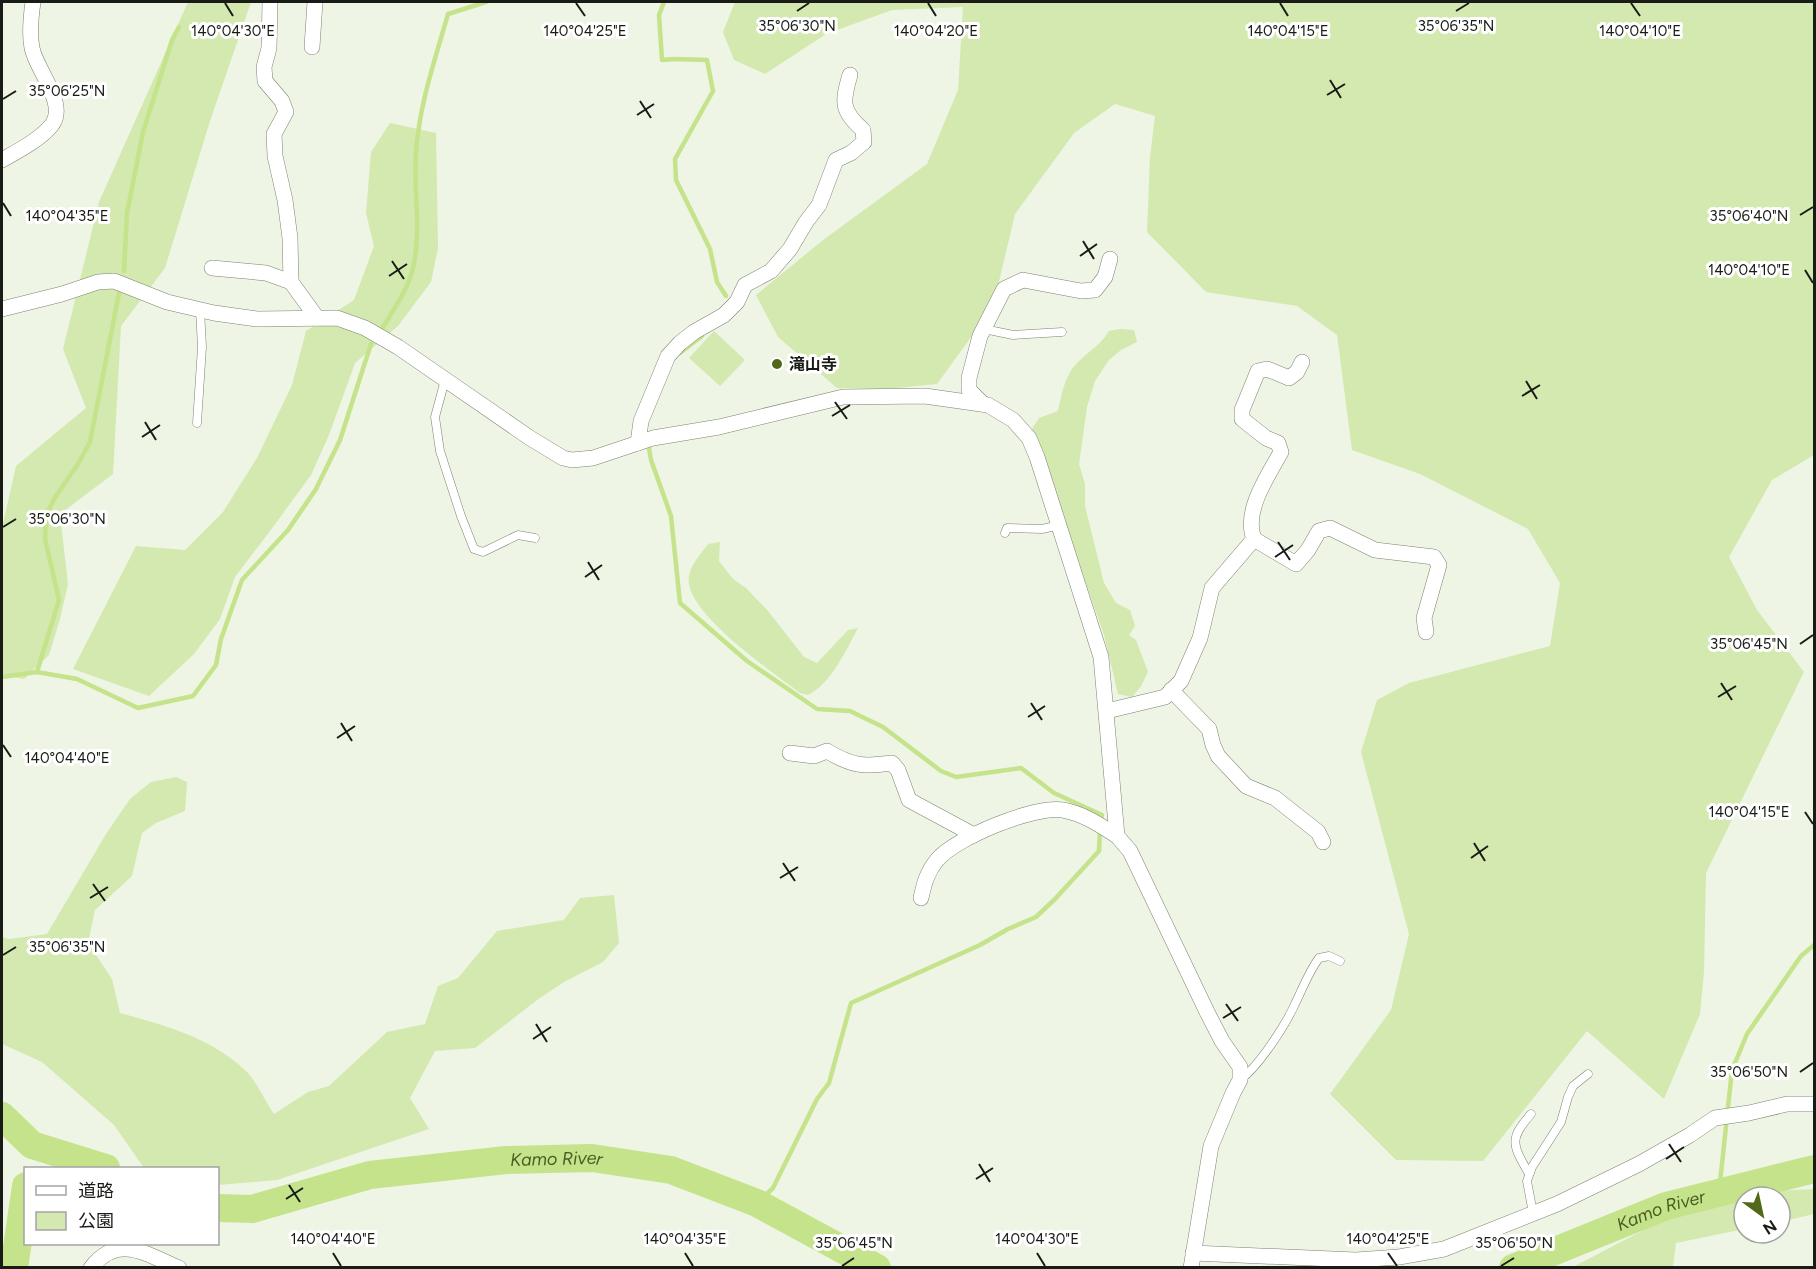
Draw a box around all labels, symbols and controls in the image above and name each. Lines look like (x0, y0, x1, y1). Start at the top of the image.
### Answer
text: 35°06'30"N (758, 17, 836, 35)
text: 35°06'35"N (1418, 17, 1494, 35)
text: 140°04'30"E (191, 22, 275, 40)
text: 140°04'25"E (543, 22, 627, 40)
text: 140°04'20"E (894, 22, 978, 40)
text: 140°04'15"E (1247, 22, 1329, 40)
text: 140°04'10"E (1599, 22, 1681, 40)
text: 35°06'25"N (29, 82, 105, 100)
text: 140°04'35"E (25, 207, 109, 225)
text: 35°06'40"N (1710, 207, 1788, 225)
text: 140°04'10"E (1708, 261, 1790, 279)
place label: 滝山寺 (789, 355, 837, 374)
marker: 滝山寺 (770, 357, 784, 371)
text: 35°06'30"N (28, 510, 106, 528)
text: 35°06'45"N (1710, 635, 1788, 653)
text: 140°04'40"E (24, 749, 110, 767)
text: 140°04'15"E (1708, 803, 1790, 821)
text: 35°06'35"N (29, 938, 105, 956)
text: 35°06'50"N (1710, 1063, 1788, 1081)
water label: Kamo River (510, 1147, 605, 1171)
legend (24, 1167, 219, 1245)
text: 道路 (78, 1180, 114, 1202)
water label: Kamo River (1613, 1185, 1708, 1236)
north arrow (1732, 1185, 1792, 1245)
text: 公園 (78, 1210, 114, 1232)
text: N (1760, 1216, 1780, 1238)
text: 140°04'40"E (290, 1230, 376, 1248)
text: 140°04'35"E (643, 1230, 727, 1248)
text: 140°04'30"E (995, 1230, 1079, 1248)
text: 140°04'25"E (1346, 1230, 1430, 1248)
text: 35°06'45"N (815, 1234, 893, 1252)
text: 35°06'50"N (1475, 1234, 1553, 1252)

